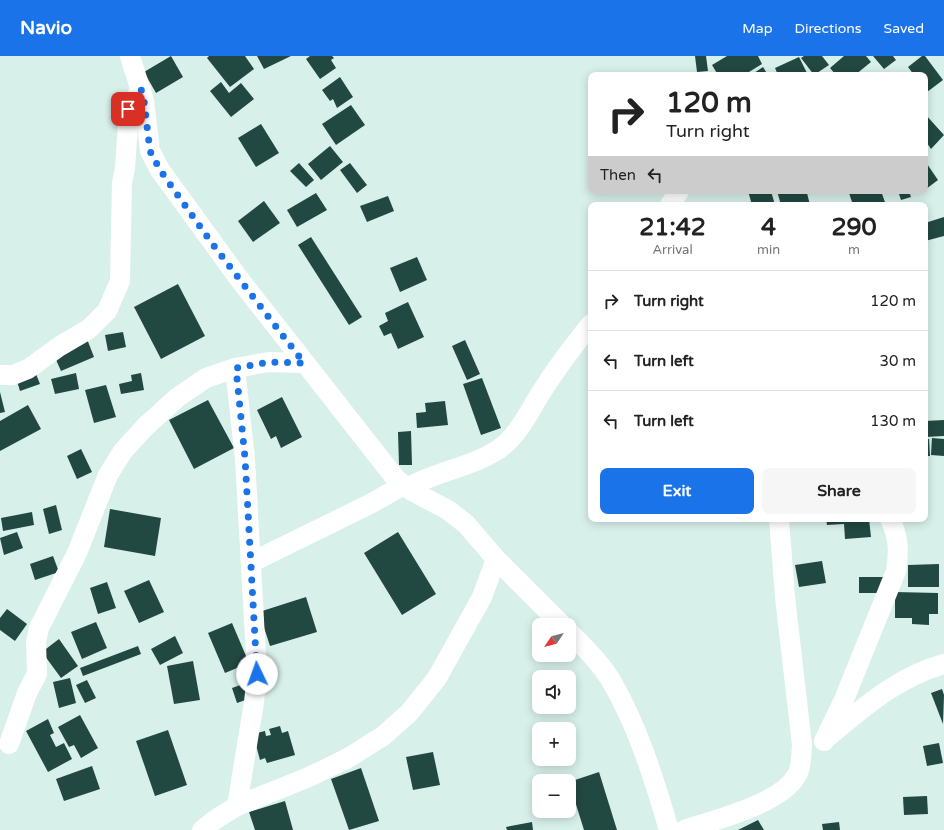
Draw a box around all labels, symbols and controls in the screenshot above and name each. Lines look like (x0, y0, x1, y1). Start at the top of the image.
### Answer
text: Navio (20, 17, 72, 39)
text: Map (742, 20, 773, 37)
text: Directions (795, 20, 862, 37)
text: Saved (884, 20, 924, 37)
text: 120 m (666, 86, 752, 120)
icon: right (600, 88, 652, 140)
pin (111, 92, 145, 126)
icon: arrive (117, 98, 139, 120)
text: Turn right (666, 120, 750, 142)
icon: left (644, 164, 666, 186)
text: Then (600, 166, 636, 184)
text: 21:42 (639, 213, 706, 242)
text: 4 (761, 213, 776, 242)
text: 290 (831, 213, 877, 242)
text: Arrival (652, 242, 693, 258)
text: min (757, 242, 780, 258)
text: m (848, 242, 860, 258)
icon: right (600, 290, 622, 312)
text: Turn right (634, 292, 704, 310)
text: 120 m (870, 292, 916, 310)
icon: left (600, 350, 622, 372)
text: Turn left (634, 352, 694, 370)
text: 30 m (879, 352, 916, 370)
icon: left (600, 410, 622, 432)
text: Turn left (634, 412, 694, 430)
text: 130 m (870, 412, 916, 430)
button: Exit (600, 468, 754, 514)
button: Share (762, 468, 916, 514)
north arrow (532, 618, 576, 662)
map controls (532, 618, 576, 818)
position arrow (236, 653, 278, 695)
button: sound (532, 670, 576, 714)
button: + (532, 722, 576, 766)
button: − (532, 774, 576, 818)

